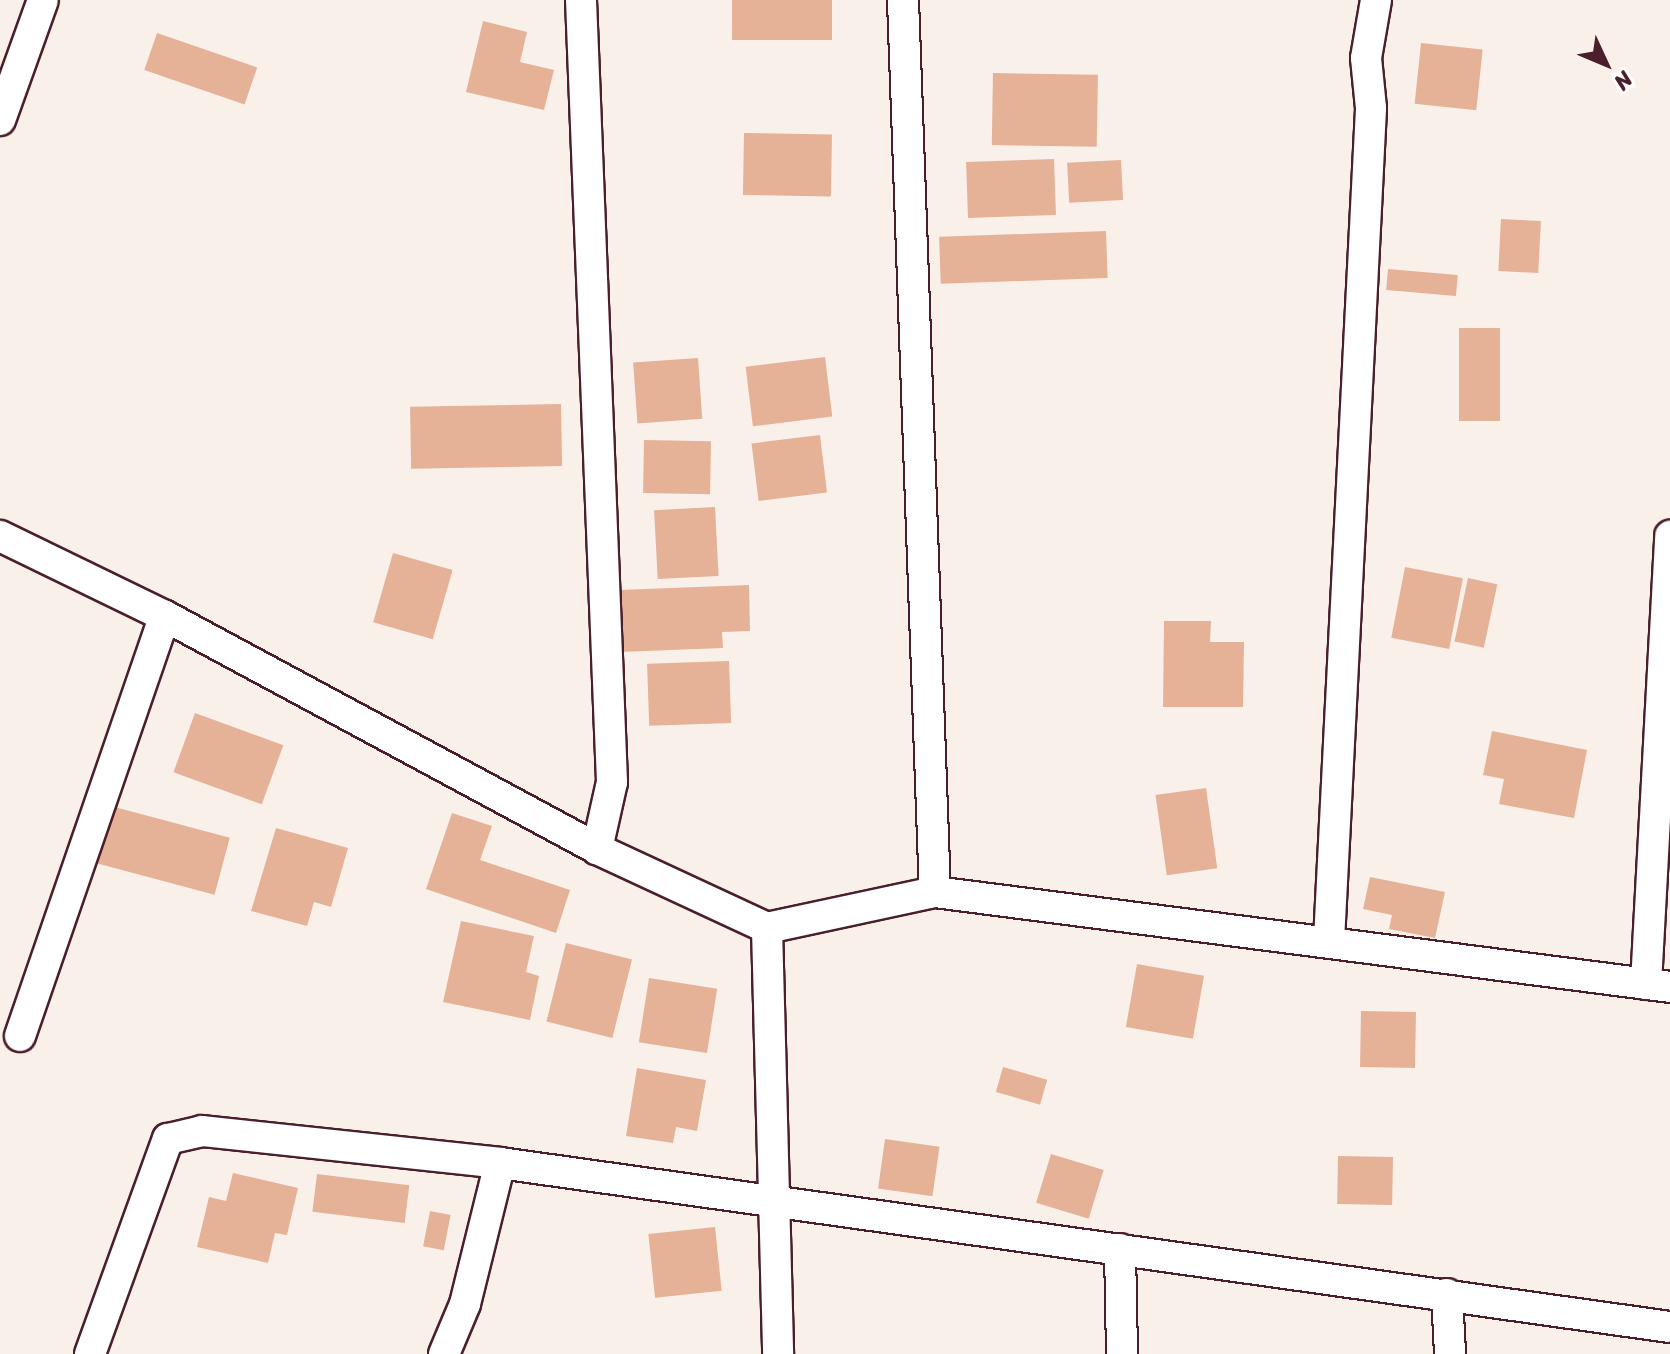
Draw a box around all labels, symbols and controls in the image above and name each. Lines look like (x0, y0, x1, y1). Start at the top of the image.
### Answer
north arrow (1566, 24, 1646, 104)
text: N (1604, 62, 1643, 100)

